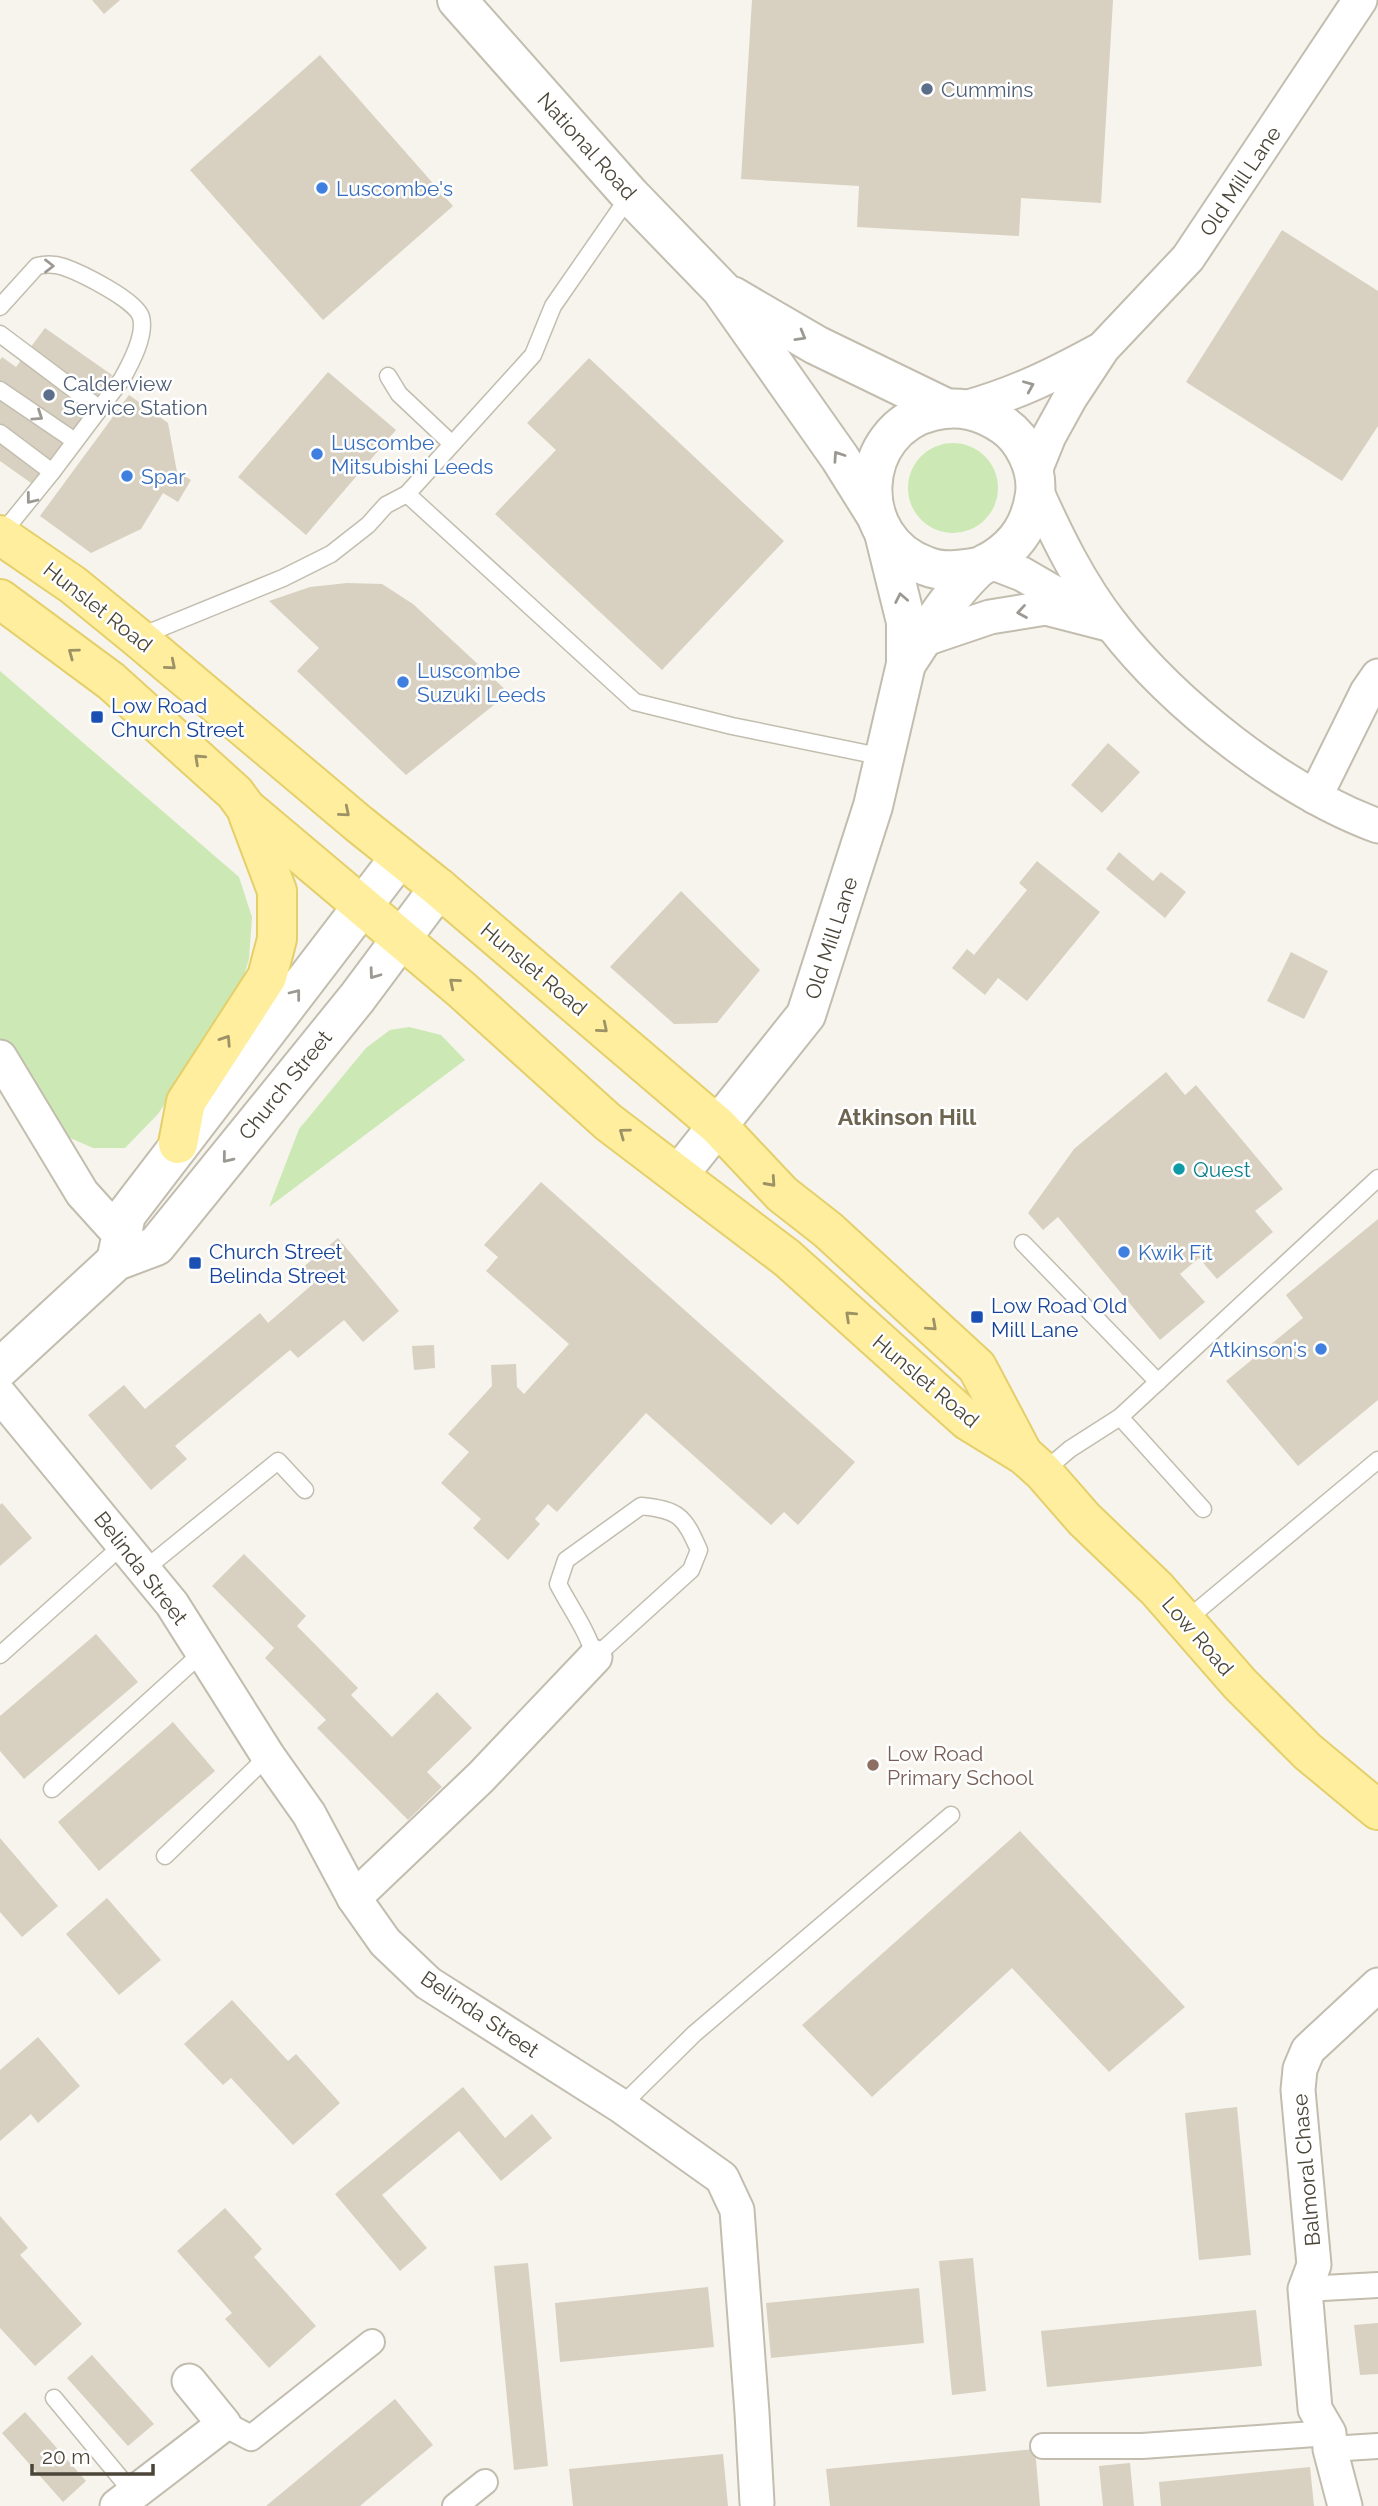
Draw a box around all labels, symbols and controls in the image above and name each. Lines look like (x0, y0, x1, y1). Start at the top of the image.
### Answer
place label: Cummins (941, 77, 1033, 102)
marker: Cummins (919, 81, 935, 97)
street label: National Road (532, 87, 642, 205)
street label: Old Mill Lane (1194, 121, 1286, 241)
place label: Luscombe's (336, 176, 453, 201)
marker: Luscombe's (314, 180, 330, 196)
one-way arrow (44, 258, 55, 274)
one-way arrow (793, 328, 806, 341)
place label: Calderview Service Station (63, 371, 208, 420)
one-way arrow (1022, 380, 1034, 394)
marker: Calderview Service Station (41, 387, 57, 403)
one-way arrow (30, 407, 43, 420)
place label: Luscombe Mitsubishi Leeds (331, 430, 493, 479)
marker: Luscombe Mitsubishi Leeds (309, 446, 325, 462)
one-way arrow (834, 451, 847, 464)
place label: Spar (141, 464, 186, 489)
marker: Spar (119, 468, 135, 484)
one-way arrow (26, 492, 39, 504)
street label: Hunslet Road (39, 557, 157, 657)
one-way arrow (894, 592, 909, 604)
one-way arrow (1016, 604, 1027, 619)
one-way arrow (68, 649, 81, 661)
one-way arrow (162, 657, 175, 669)
place label: Luscombe Suzuki Leeds (417, 658, 546, 707)
marker: Luscombe Suzuki Leeds (395, 674, 411, 690)
place label: Low Road Church Street (111, 693, 245, 742)
marker: Low Road Church Street (89, 709, 105, 725)
one-way arrow (194, 755, 207, 768)
one-way arrow (336, 804, 349, 816)
street label: Old Mill Lane (799, 874, 863, 1002)
street label: Hunslet Road (476, 917, 592, 1021)
one-way arrow (370, 966, 382, 979)
one-way arrow (449, 979, 462, 991)
one-way arrow (287, 989, 300, 1002)
one-way arrow (595, 1020, 608, 1032)
street label: Church Street (233, 1025, 337, 1145)
one-way arrow (218, 1035, 231, 1048)
district label: Atkinson Hill (838, 1103, 977, 1130)
one-way arrow (619, 1129, 632, 1142)
one-way arrow (223, 1149, 235, 1162)
place label: Quest (1193, 1157, 1251, 1182)
marker: Quest (1171, 1161, 1187, 1177)
one-way arrow (762, 1174, 775, 1187)
place label: Church Street Belinda Street (209, 1239, 346, 1288)
place label: Kwik Fit (1138, 1240, 1213, 1265)
marker: Kwik Fit (1116, 1244, 1132, 1260)
marker: Church Street Belinda Street (187, 1255, 203, 1271)
place label: Low Road Old Mill Lane (991, 1293, 1127, 1342)
marker: Low Road Old Mill Lane (969, 1309, 985, 1325)
one-way arrow (845, 1312, 858, 1324)
one-way arrow (924, 1318, 937, 1331)
street label: Hunslet Road (868, 1329, 984, 1433)
place label: Atkinson's (1209, 1337, 1307, 1362)
marker: Atkinson's (1313, 1341, 1329, 1357)
street label: Belinda Street (89, 1506, 193, 1630)
street label: Low Road (1157, 1591, 1239, 1681)
place label: Low Road Primary School (887, 1741, 1034, 1790)
marker: Low Road Primary School (865, 1757, 881, 1773)
street label: Belinda Street (416, 1965, 544, 2063)
street label: Balmoral Chase (1287, 2093, 1325, 2247)
scale bar (32, 2432, 152, 2476)
text: 20 m (42, 2444, 90, 2469)

